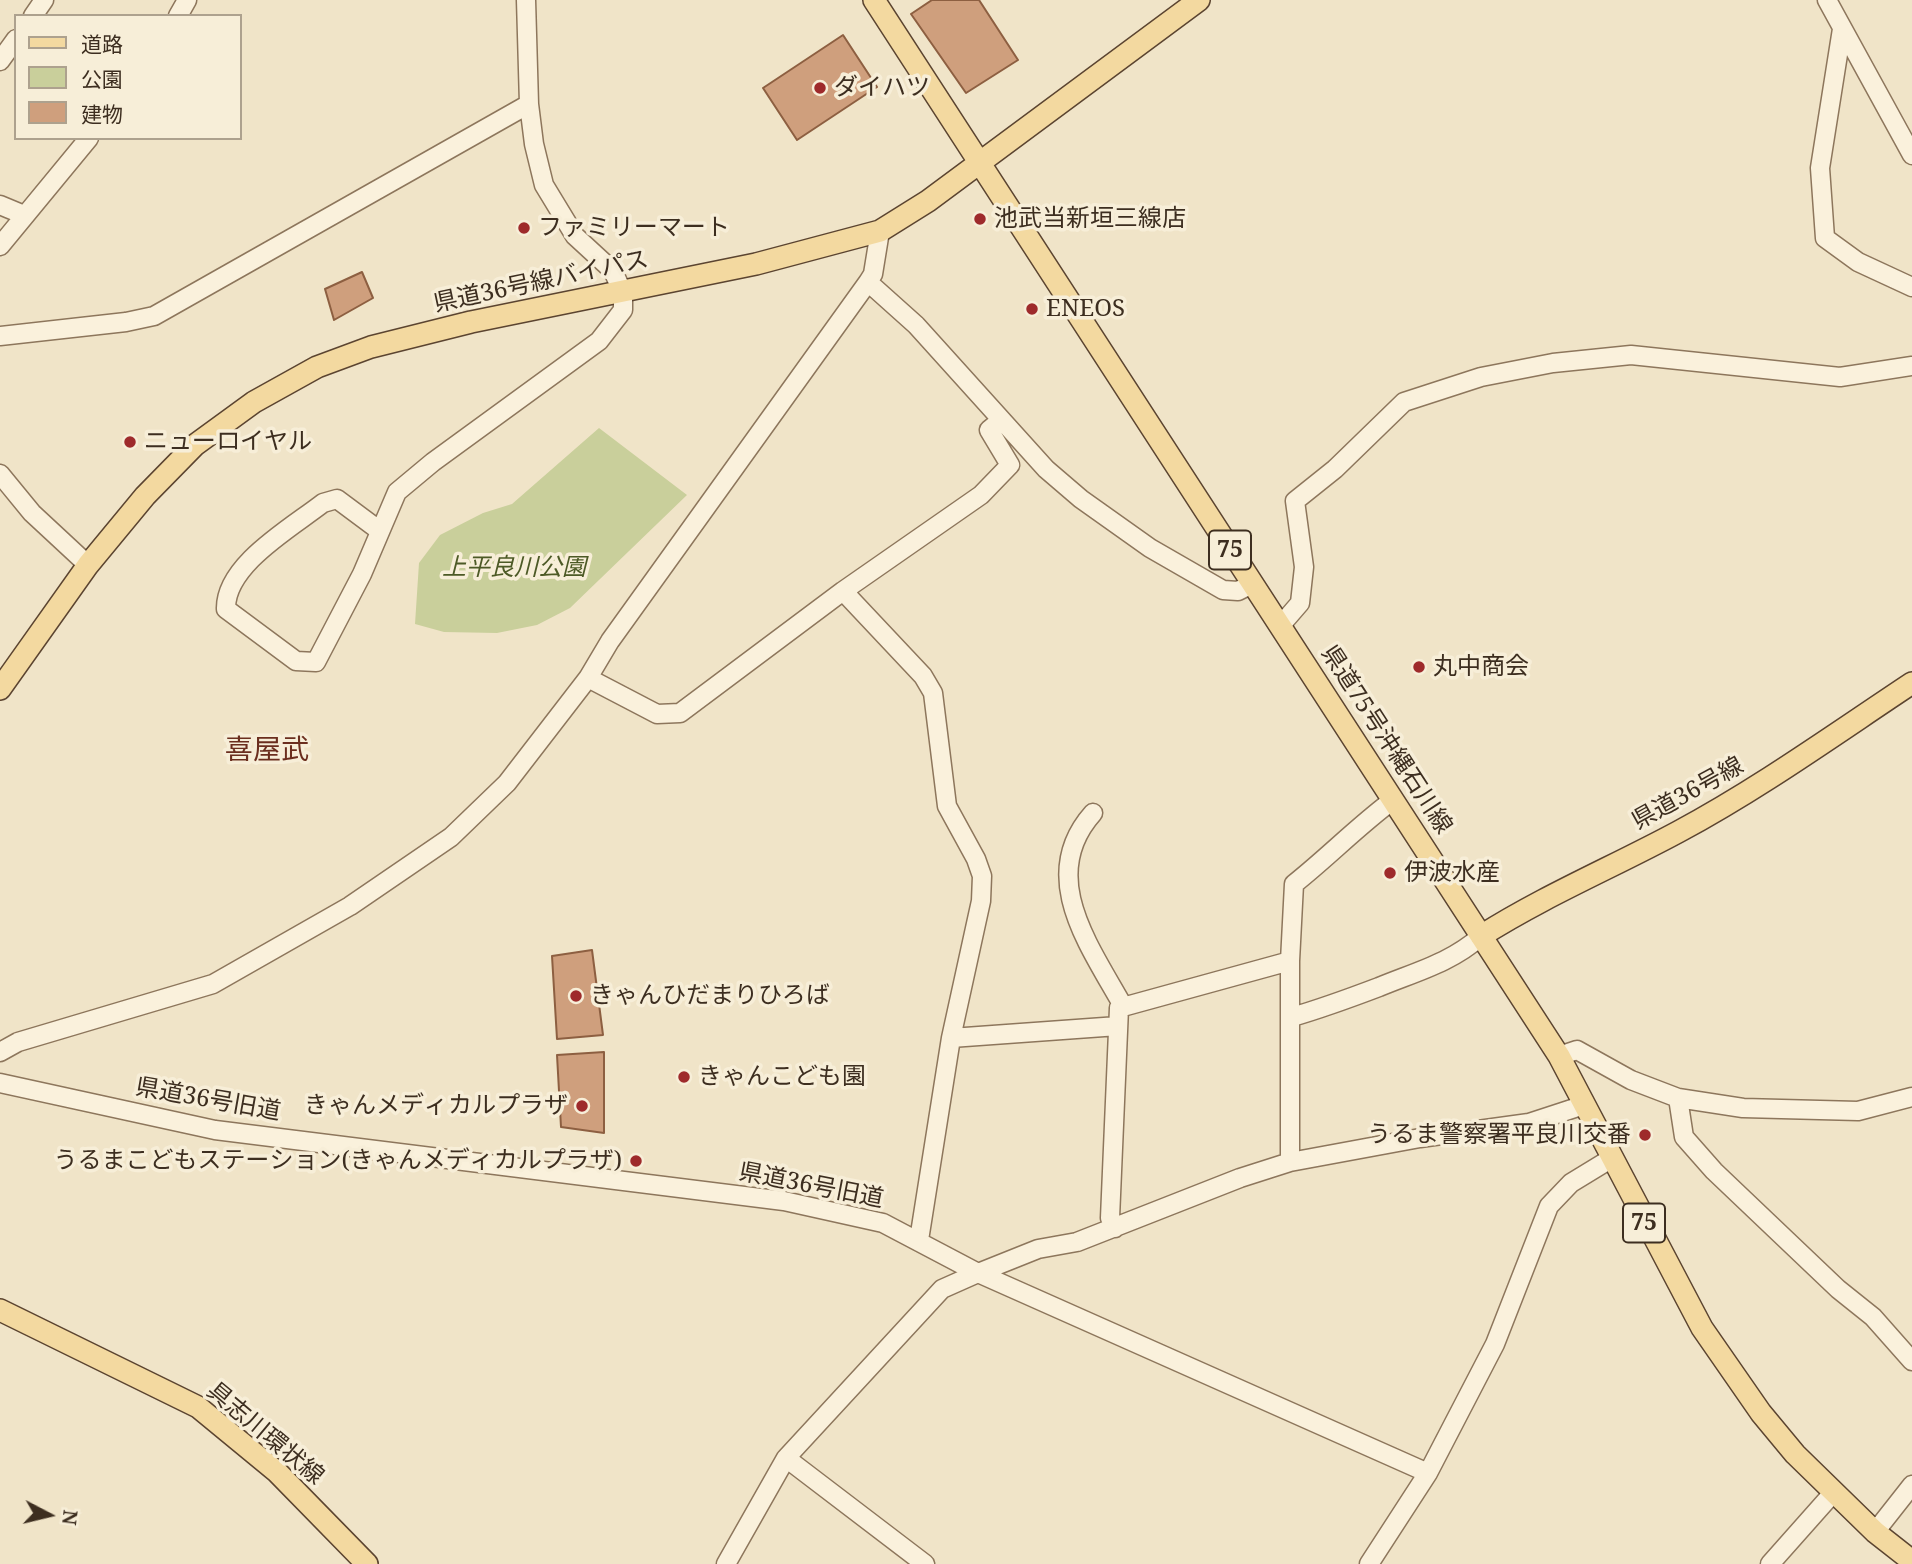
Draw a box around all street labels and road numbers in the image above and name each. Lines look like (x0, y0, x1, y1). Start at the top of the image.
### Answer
street label: 県道36号線バイパス (431, 245, 651, 319)
road number: 75 (1209, 530, 1251, 570)
street label: 県道75号沖縄石川線 (1314, 640, 1458, 840)
street label: 県道36号線 (1627, 752, 1749, 836)
street label: 県道36号旧道 (133, 1073, 283, 1127)
street label: 県道36号旧道 (736, 1158, 886, 1214)
road number: 75 (1623, 1204, 1665, 1242)
street label: 具志川環状線 (201, 1377, 329, 1491)

